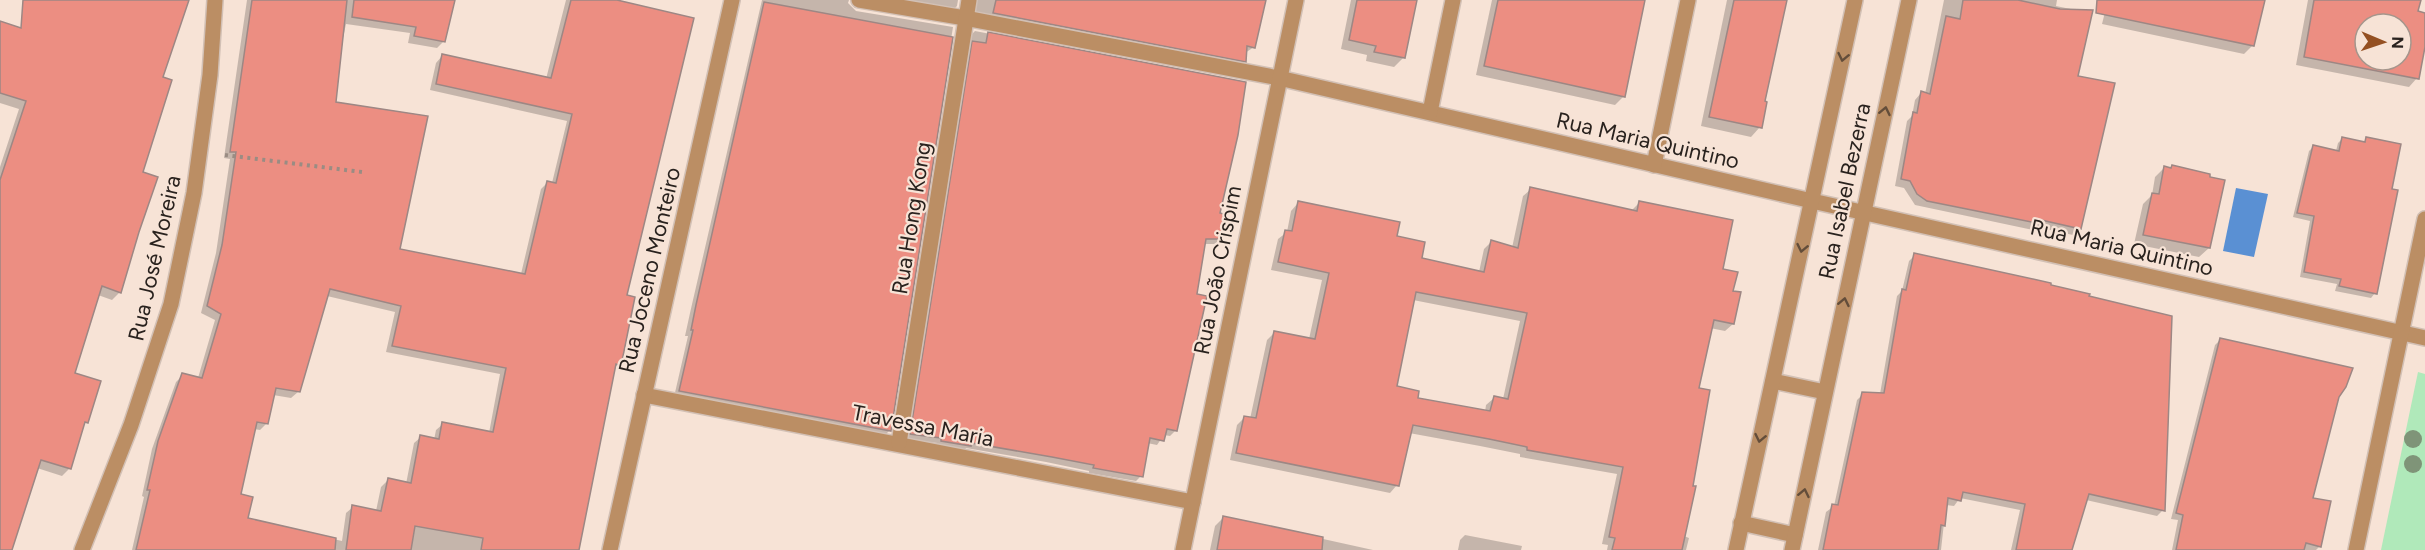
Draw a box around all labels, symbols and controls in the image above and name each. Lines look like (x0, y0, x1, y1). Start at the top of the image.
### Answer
north arrow (2353, 12, 2413, 72)
text: N (2388, 36, 2407, 49)
one-way arrow (1837, 52, 1850, 62)
street label: Rua Isabel Bezerra (1813, 100, 1876, 282)
street label: Rua Maria Quintino (1554, 106, 1742, 175)
one-way arrow (1877, 106, 1890, 116)
street label: Rua Hong Kong (886, 140, 937, 296)
street label: Rua Joceno Monteiro (613, 165, 686, 376)
street label: Rua José Moreira (122, 173, 187, 344)
street label: Rua João Crispim (1188, 183, 1247, 357)
street label: Rua Maria Quintino (2028, 213, 2216, 282)
one-way arrow (1796, 243, 1809, 253)
one-way arrow (1836, 297, 1849, 307)
street label: Travessa Maria (850, 399, 996, 452)
one-way arrow (1754, 433, 1767, 443)
one-way arrow (1797, 488, 1810, 498)

